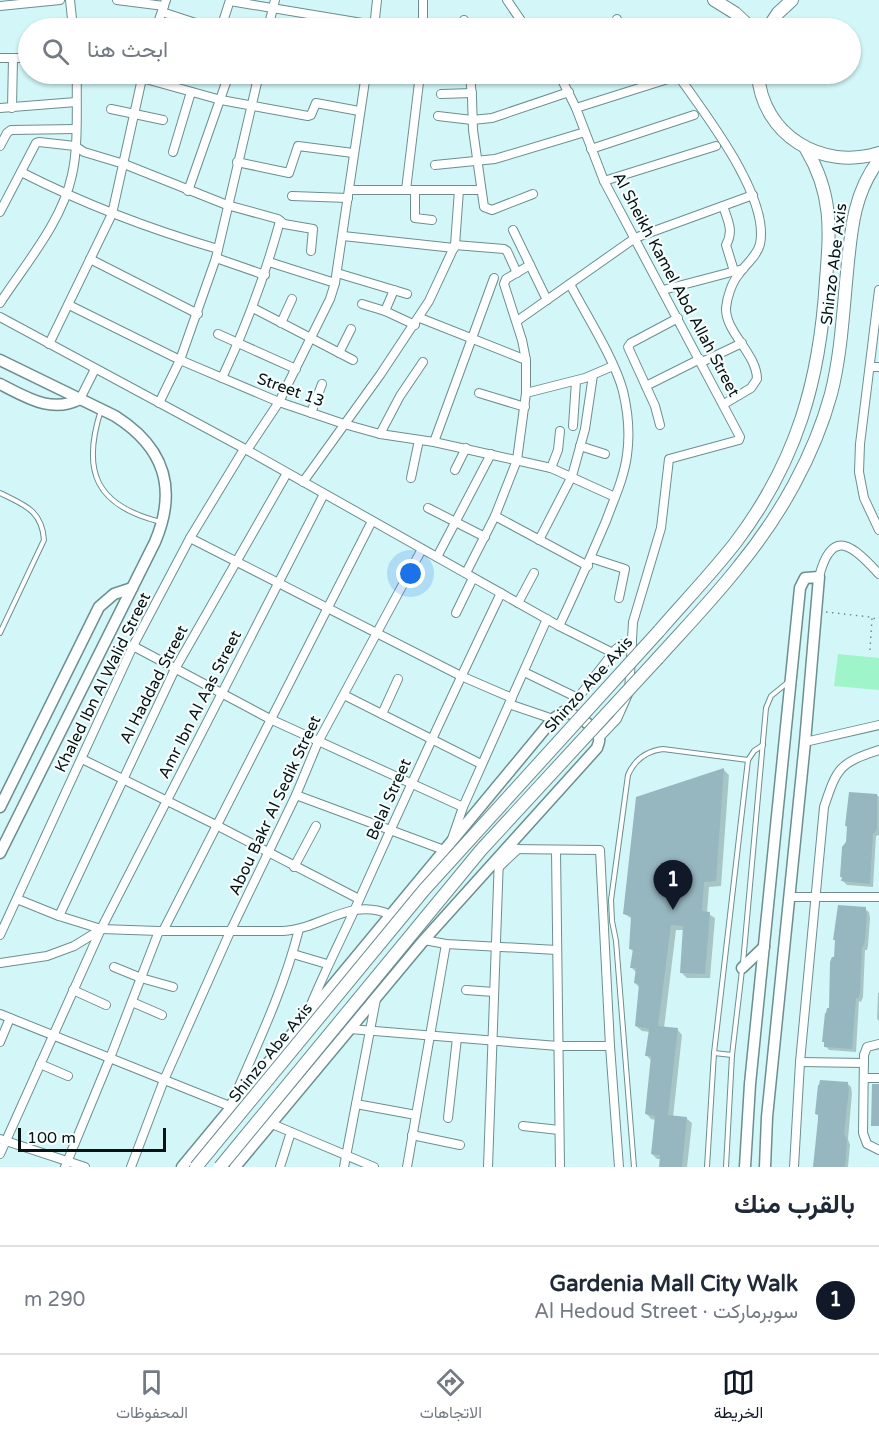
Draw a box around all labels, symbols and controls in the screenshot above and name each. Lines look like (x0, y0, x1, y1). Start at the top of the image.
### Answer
search box (18, 18, 861, 84)
icon: search (39, 35, 72, 68)
text: ابحث هنا (87, 37, 168, 63)
street label: Al Sheikh Kamel Abd Allah Street (608, 169, 744, 400)
street label: Shinzo Abe Axis (817, 202, 851, 326)
street label: Street 13 (254, 369, 327, 411)
your location (396, 559, 425, 588)
street label: Khaled Ibn Al Walid Street (51, 589, 155, 776)
street label: Al Haddad Street (115, 622, 192, 747)
street label: Amr Ibn Al Aas Street (154, 627, 246, 782)
street label: Shinzo Abe Axis (540, 632, 637, 737)
street label: Abou Bakr Al Sedik Street (224, 712, 325, 899)
street label: Belal Street (362, 756, 416, 843)
pin: 1 (654, 860, 692, 910)
street label: Shinzo Abe Axis (224, 999, 317, 1107)
scale bar (18, 1125, 166, 1152)
text: 100 m (27, 1128, 76, 1148)
text: بالقرب منك (734, 1189, 855, 1220)
text: Gardenia Mall City Walk (550, 1271, 798, 1297)
text: 290 m (24, 1288, 85, 1312)
text: 1 (829, 1288, 842, 1312)
text: سوبرماركت · Al Hedoud Street (534, 1300, 798, 1324)
tab: المحفوظات (116, 1366, 188, 1427)
tab: الاتجاهات (420, 1366, 482, 1427)
tab: الخريطة (714, 1366, 763, 1427)

